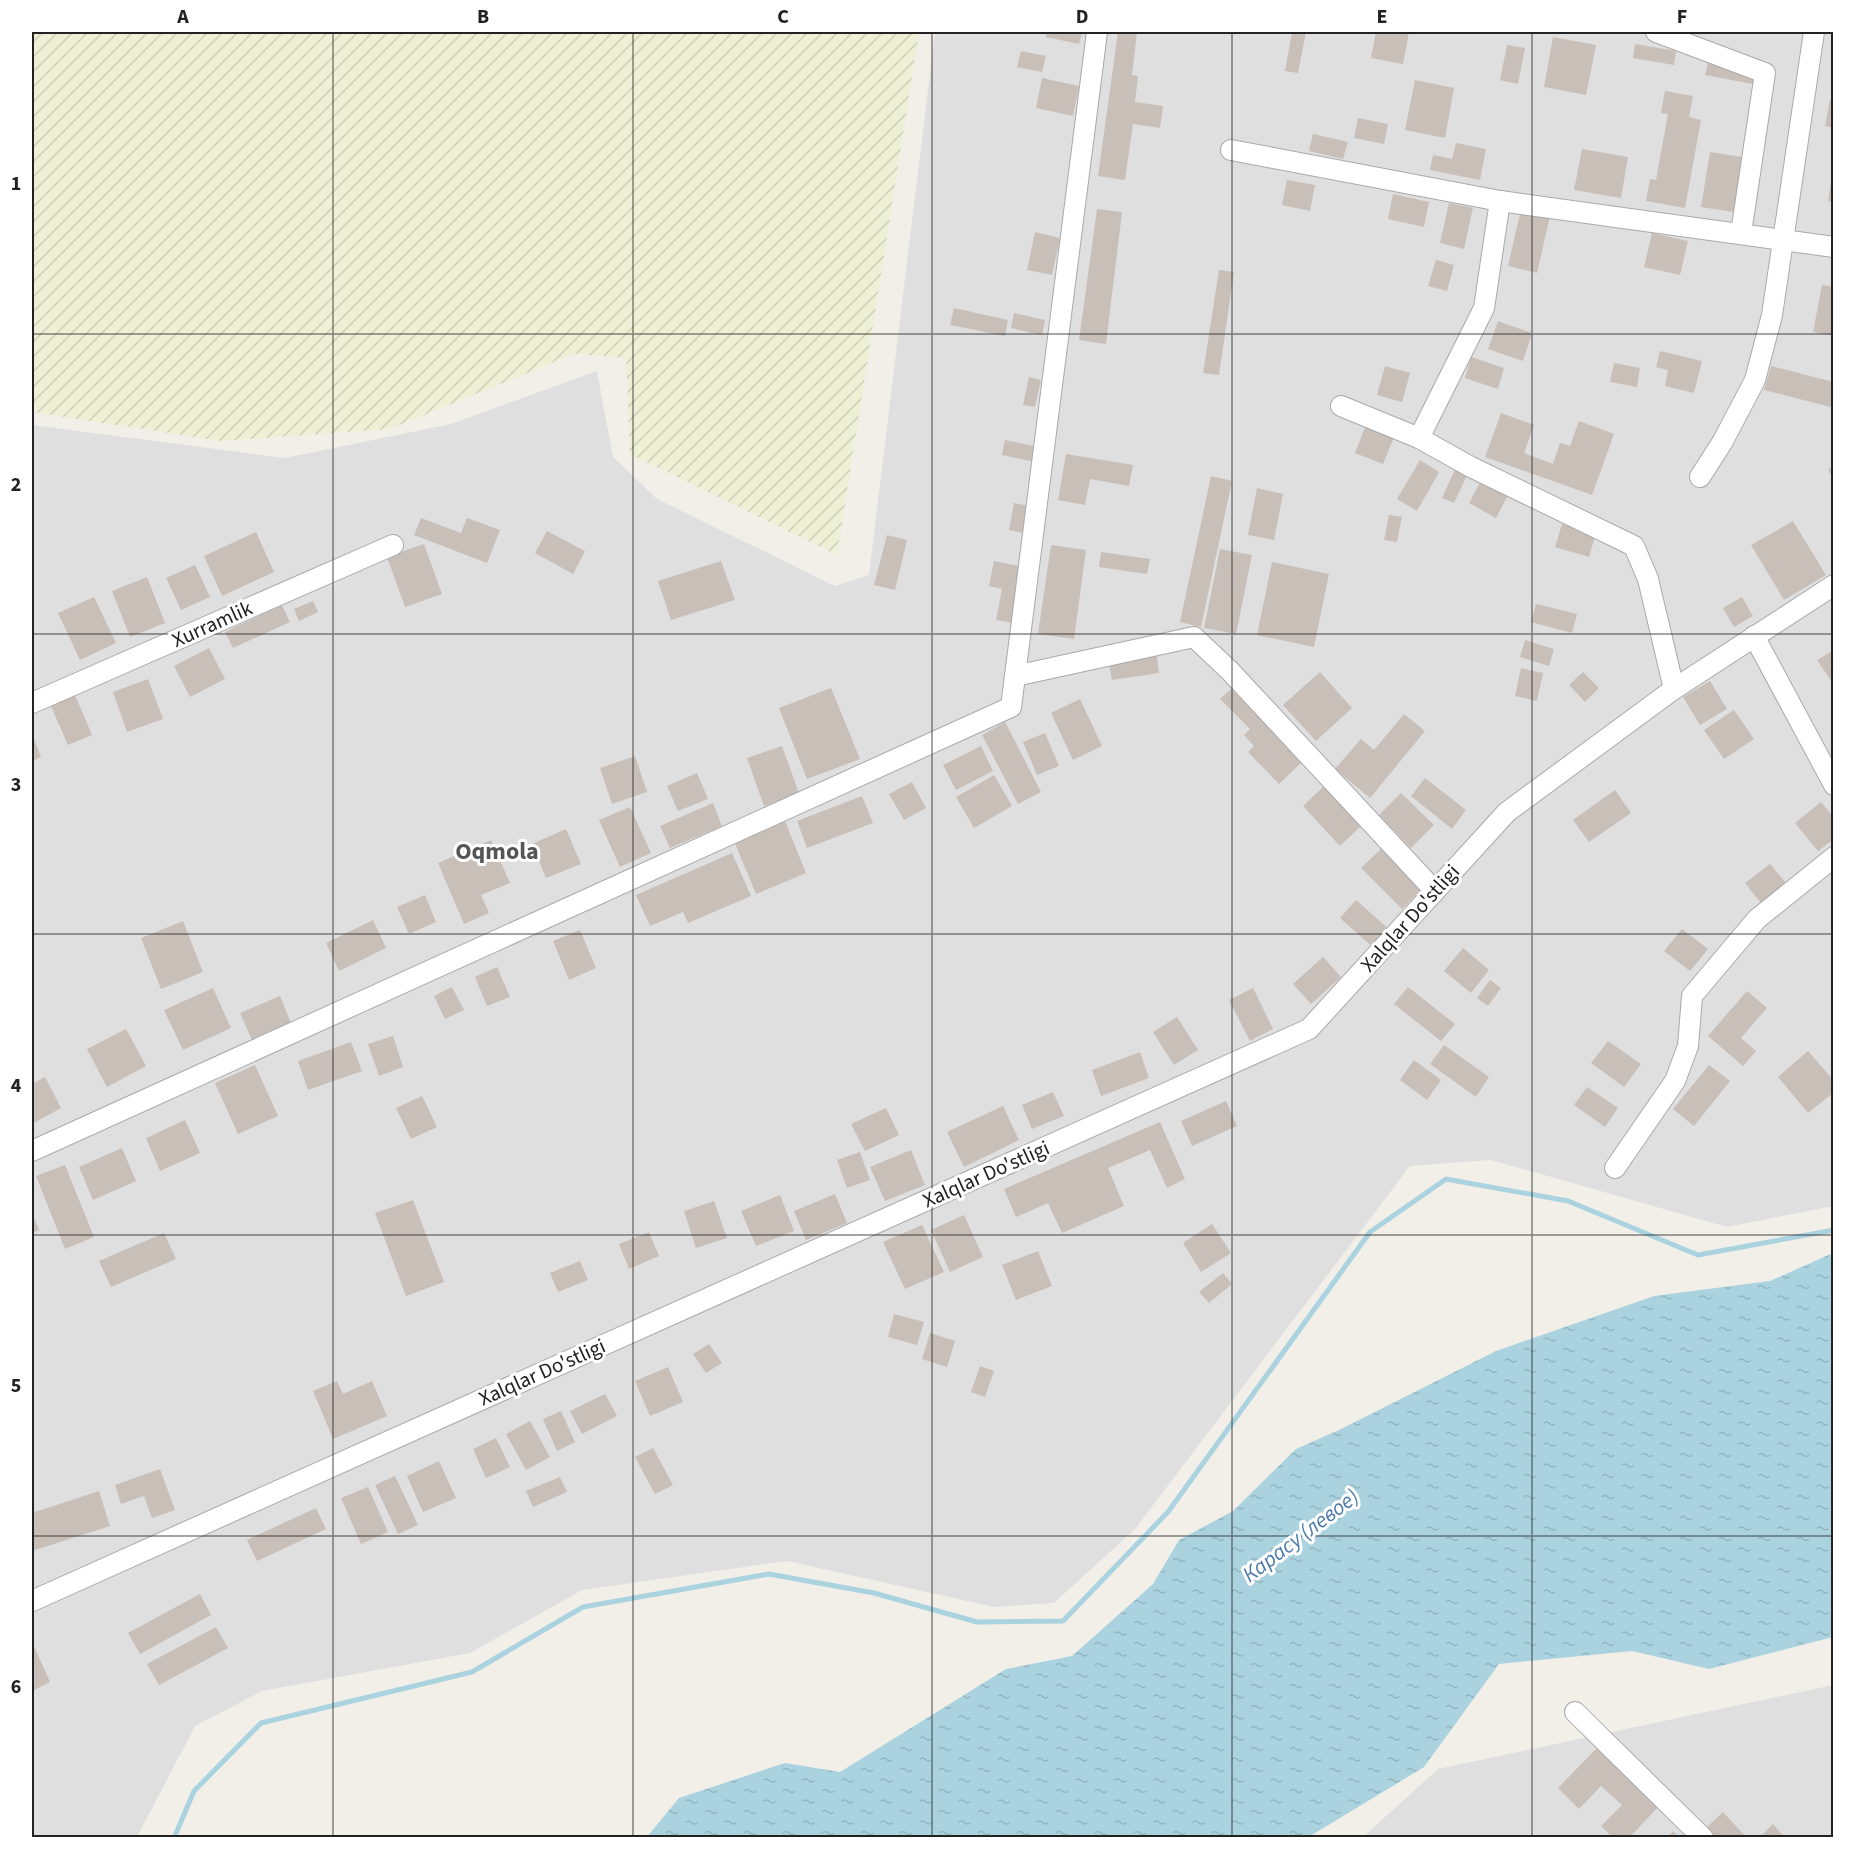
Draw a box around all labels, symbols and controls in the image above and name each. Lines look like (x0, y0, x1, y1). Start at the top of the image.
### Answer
text: A (176, 3, 189, 31)
text: B (477, 3, 489, 31)
text: C (777, 3, 789, 31)
text: D (1076, 3, 1088, 31)
text: E (1377, 3, 1387, 31)
text: F (1677, 3, 1687, 31)
text: 1 (11, 170, 21, 198)
text: 2 (11, 471, 21, 499)
street label: Xurramlik (167, 593, 257, 655)
text: 3 (11, 771, 21, 799)
district label: Oqmola (455, 834, 539, 869)
street label: Xalqlar Do'stligi (1353, 857, 1467, 979)
text: 4 (11, 1072, 22, 1100)
street label: Xalqlar Do'stligi (918, 1133, 1054, 1215)
street label: Xalqlar Do'stligi (474, 1331, 610, 1413)
text: 5 (11, 1372, 21, 1400)
water label: Карасу (левое) (1236, 1481, 1366, 1590)
text: 6 (11, 1673, 21, 1701)

